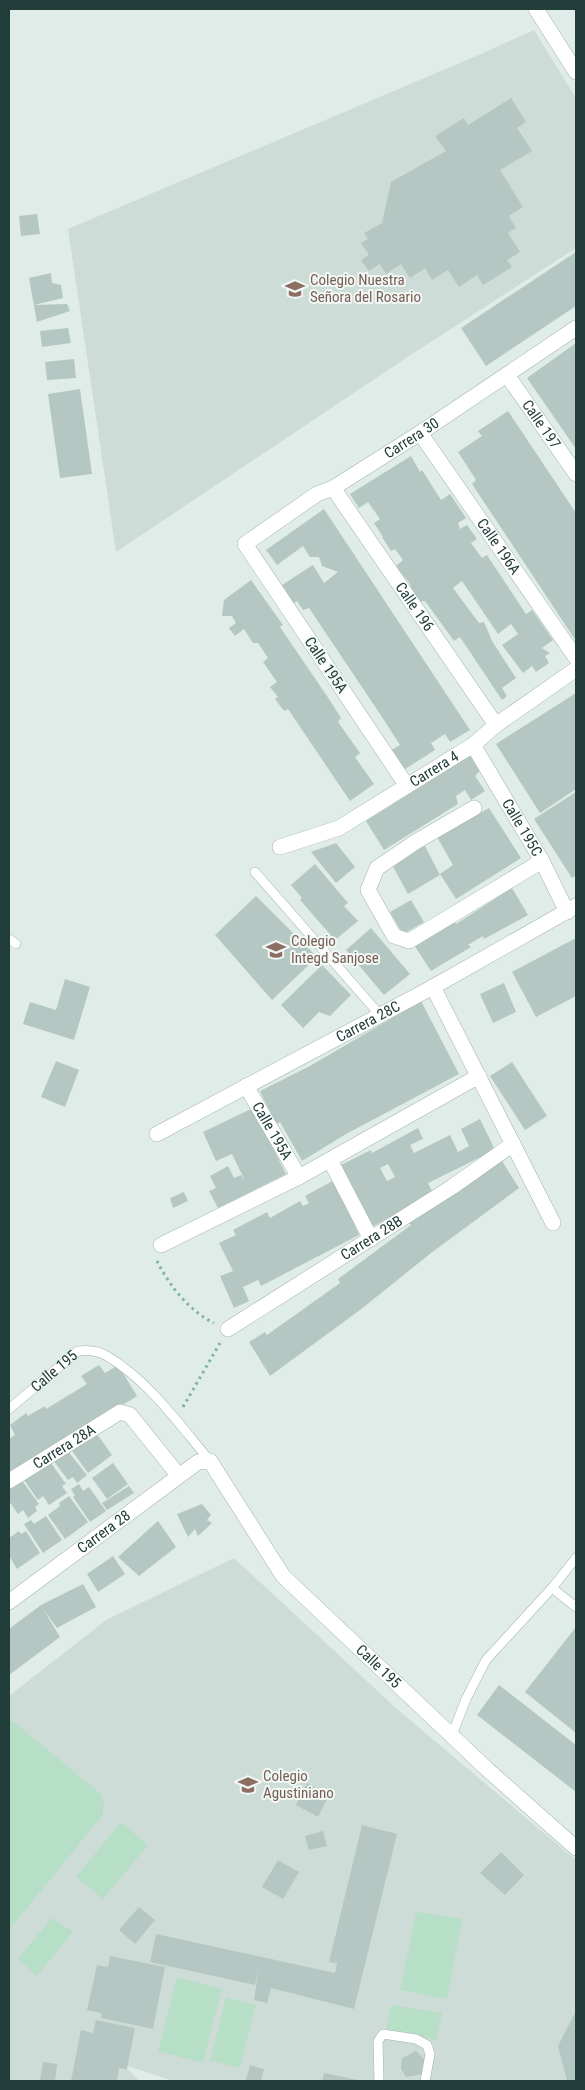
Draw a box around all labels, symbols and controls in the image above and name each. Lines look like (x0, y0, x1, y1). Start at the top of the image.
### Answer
place label: Colegio Nuestra Señora del Rosario (310, 271, 421, 306)
school or university icon: Colegio Nuestra Señora del Rosario (284, 278, 306, 300)
street label: Calle 197 (518, 396, 565, 452)
street label: Carrera 30 (381, 414, 442, 462)
street label: Calle 196A (473, 515, 524, 578)
street label: Calle 196 (392, 579, 438, 635)
street label: Calle 195A (301, 633, 352, 697)
street label: Carrera 4 (407, 747, 462, 791)
street label: Calle 195C (498, 795, 546, 860)
place label: Colegio Integd Sanjose (291, 932, 379, 967)
school or university icon: Colegio Integd Sanjose (265, 939, 287, 961)
street label: Carrera 28C (333, 997, 403, 1046)
street label: Calle 195A (248, 1099, 296, 1163)
street label: Carrera 28B (337, 1212, 406, 1264)
street label: Calle 195 (27, 1346, 81, 1396)
street label: Carrera 28A (30, 1420, 99, 1473)
street label: Carrera 28 (74, 1506, 134, 1557)
street label: Calle 195 (352, 1641, 405, 1692)
place label: Colegio Agustiniano (263, 1767, 334, 1802)
school or university icon: Colegio Agustiniano (237, 1774, 259, 1796)

